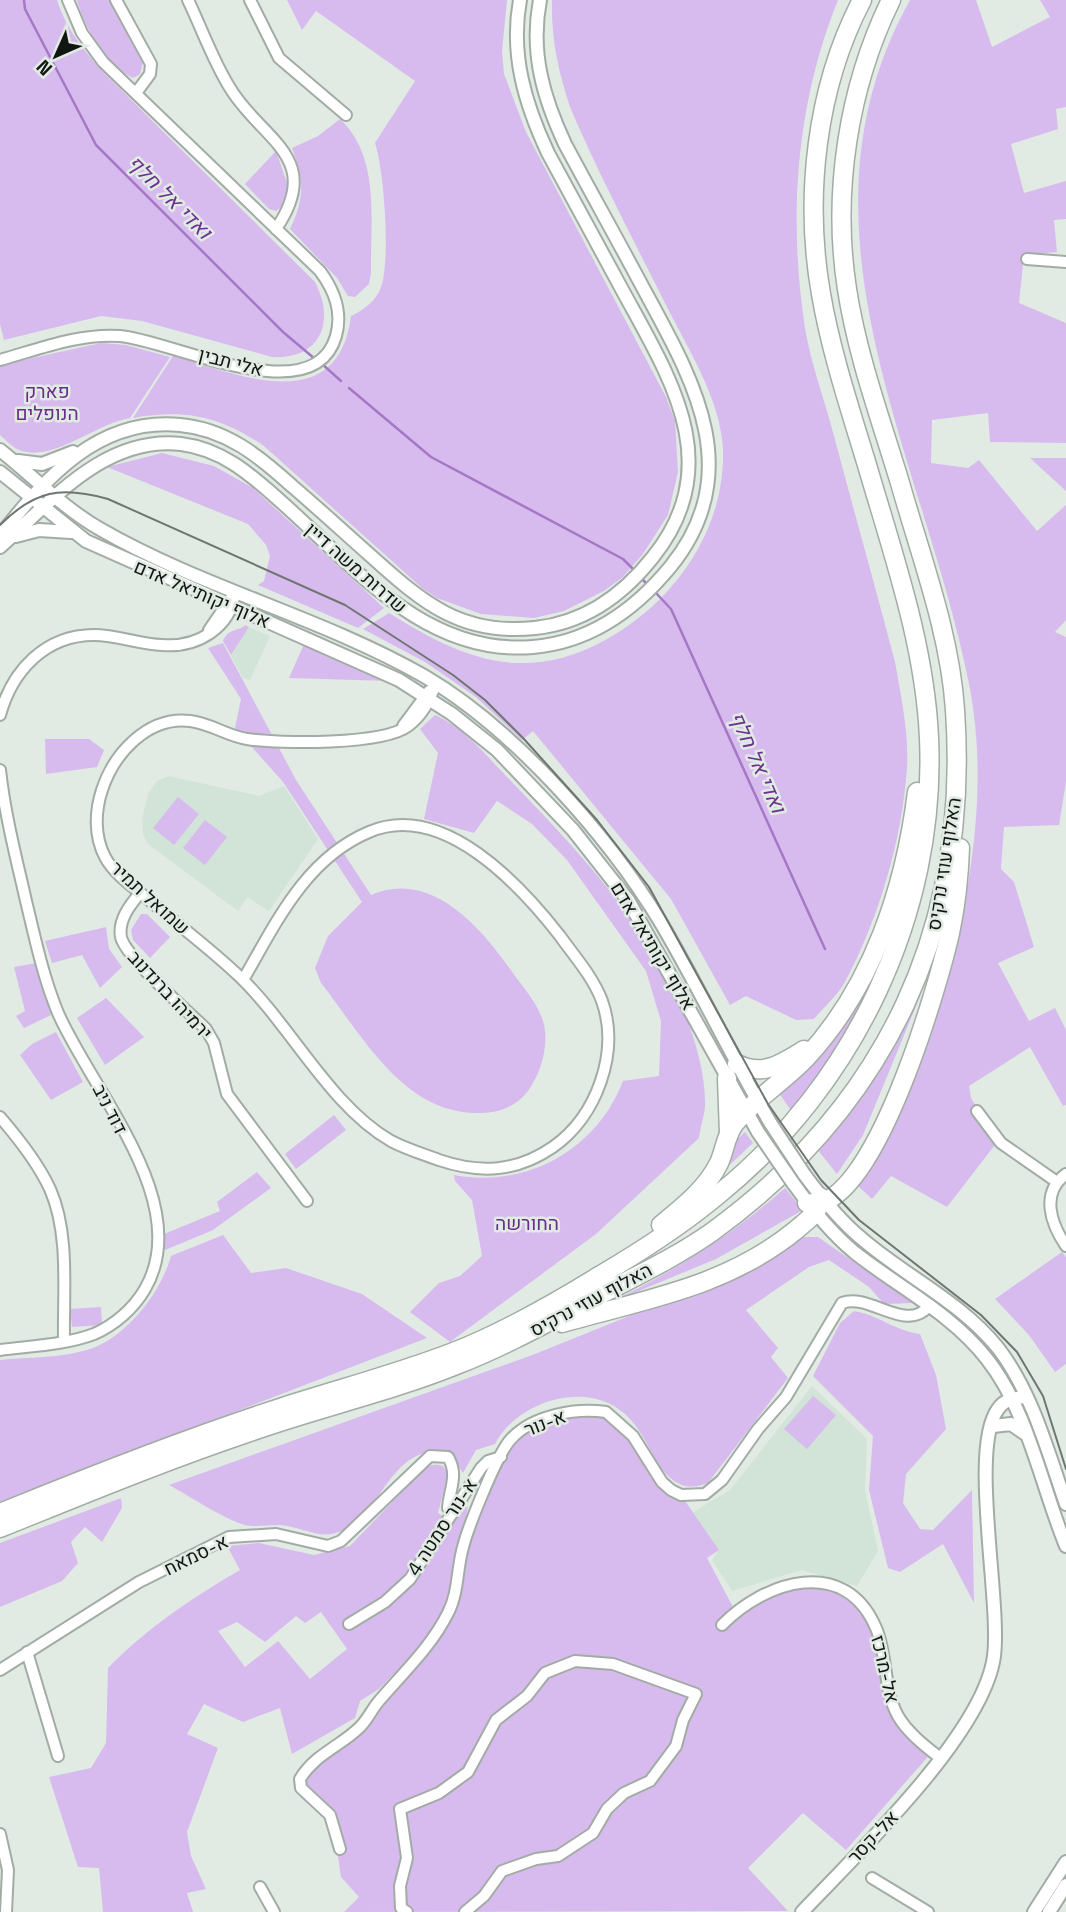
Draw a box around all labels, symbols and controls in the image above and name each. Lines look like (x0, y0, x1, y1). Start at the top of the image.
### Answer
north arrow (21, 21, 91, 91)
text: N (31, 54, 58, 81)
water label: ואדי אל חלף (122, 149, 219, 246)
street label: אלי תבין (196, 342, 266, 382)
park label: פארק הנופלים (15, 379, 79, 426)
street label: שדרות משה דיין (300, 517, 412, 619)
street label: אלוף יקותיאל אדם (130, 554, 274, 634)
water label: ואדי אל חלף (724, 707, 793, 818)
street label: האלוף עוזי נרקיס (921, 796, 967, 932)
street label: שמואל תמיר (105, 856, 195, 940)
street label: אלוף יקותיאל אדם (605, 877, 701, 1015)
street label: ירמיהו ברנדנוב (122, 945, 218, 1045)
street label: דוד ניב (87, 1080, 133, 1138)
park label: החורשה (495, 1211, 559, 1236)
street label: האלוף עוזי נרקיס (526, 1257, 656, 1343)
street label: א-נור (521, 1404, 569, 1442)
street label: א-נור סמטה 4 (401, 1473, 483, 1581)
street label: א-סמאח (160, 1529, 232, 1581)
street label: אל-מרכז (865, 1633, 905, 1705)
street label: אל-קסר (842, 1805, 904, 1869)

